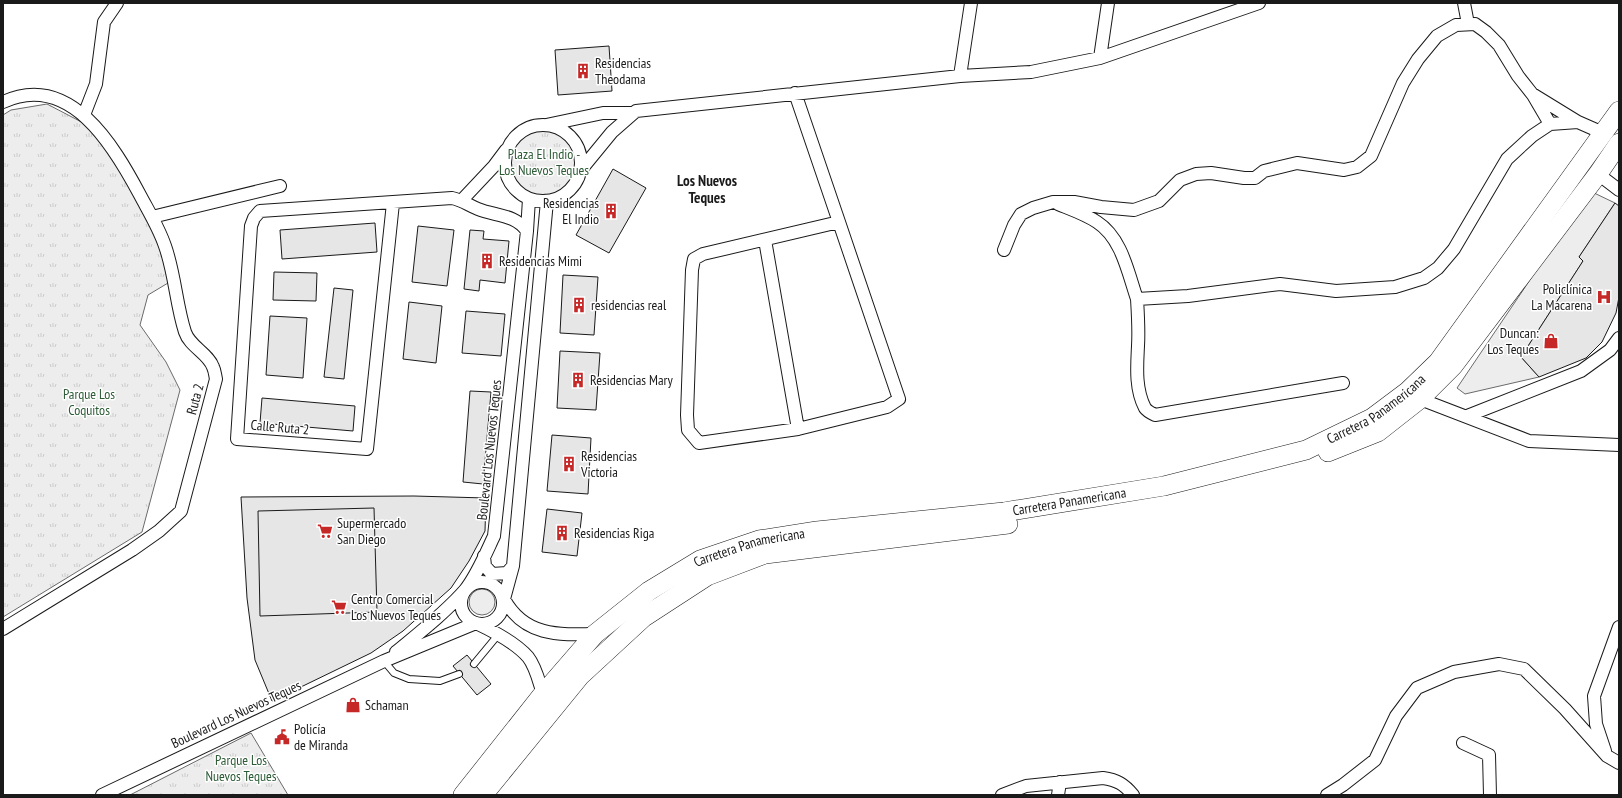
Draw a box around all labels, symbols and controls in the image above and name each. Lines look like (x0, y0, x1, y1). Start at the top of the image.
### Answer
place label: Residencias Theodama (595, 54, 651, 88)
building icon: Residencias Theodama (574, 62, 592, 80)
park label: Plaza El Indio - Los Nuevos Teques (499, 145, 589, 179)
district label: Los Nuevos Teques (677, 171, 737, 207)
place label: Residencias El Indio (543, 194, 599, 228)
building icon: Residencias El Indio (602, 202, 620, 220)
building icon: Residencias Mimi (478, 252, 496, 270)
place label: Residencias Mimi (499, 252, 582, 270)
place label: Policlínica La Macarena (1531, 280, 1592, 314)
hospital icon: Policlínica La Macarena (1595, 288, 1613, 306)
building icon: residencias real (570, 296, 588, 314)
place label: residencias real (591, 296, 667, 314)
place label: Duncan: Los Teques (1487, 324, 1539, 358)
shop icon: Duncan: Los Teques (1542, 332, 1560, 350)
street label: Carretera Panamericana (1324, 370, 1429, 448)
building icon: Residencias Mary (569, 371, 587, 389)
place label: Residencias Mary (590, 371, 673, 389)
street label: Boulevard Los Nuevos Teques (473, 378, 505, 521)
street label: Ruta 2 (182, 381, 208, 417)
park label: Parque Los Coquitos (63, 385, 115, 419)
street label: Calle Ruta 2 (250, 415, 310, 439)
place label: Residencias Victoria (580, 447, 637, 481)
building icon: Residencias Victoria (560, 455, 578, 473)
street label: Carretera Panamericana (1011, 483, 1127, 519)
place label: Supermercado San Diego (337, 514, 406, 548)
supermarket icon: Supermercado San Diego (316, 522, 334, 540)
building icon: Residencias Riga (553, 524, 571, 542)
place label: Residencias Riga (574, 524, 654, 542)
street label: Carretera Panamericana (690, 524, 806, 571)
place label: Centro Comercial Los Nuevos Teques (351, 590, 441, 624)
supermarket icon: Centro Comercial Los Nuevos Teques (330, 598, 348, 616)
street label: Boulevard Los Nuevos Teques (168, 676, 304, 752)
shop icon: Schaman (344, 696, 362, 714)
place label: Schaman (365, 696, 409, 714)
place label: Policía de Miranda (294, 720, 348, 754)
public building icon: Policía de Miranda (273, 728, 291, 746)
park label: Parque Los Nuevos Teques (205, 751, 277, 785)

